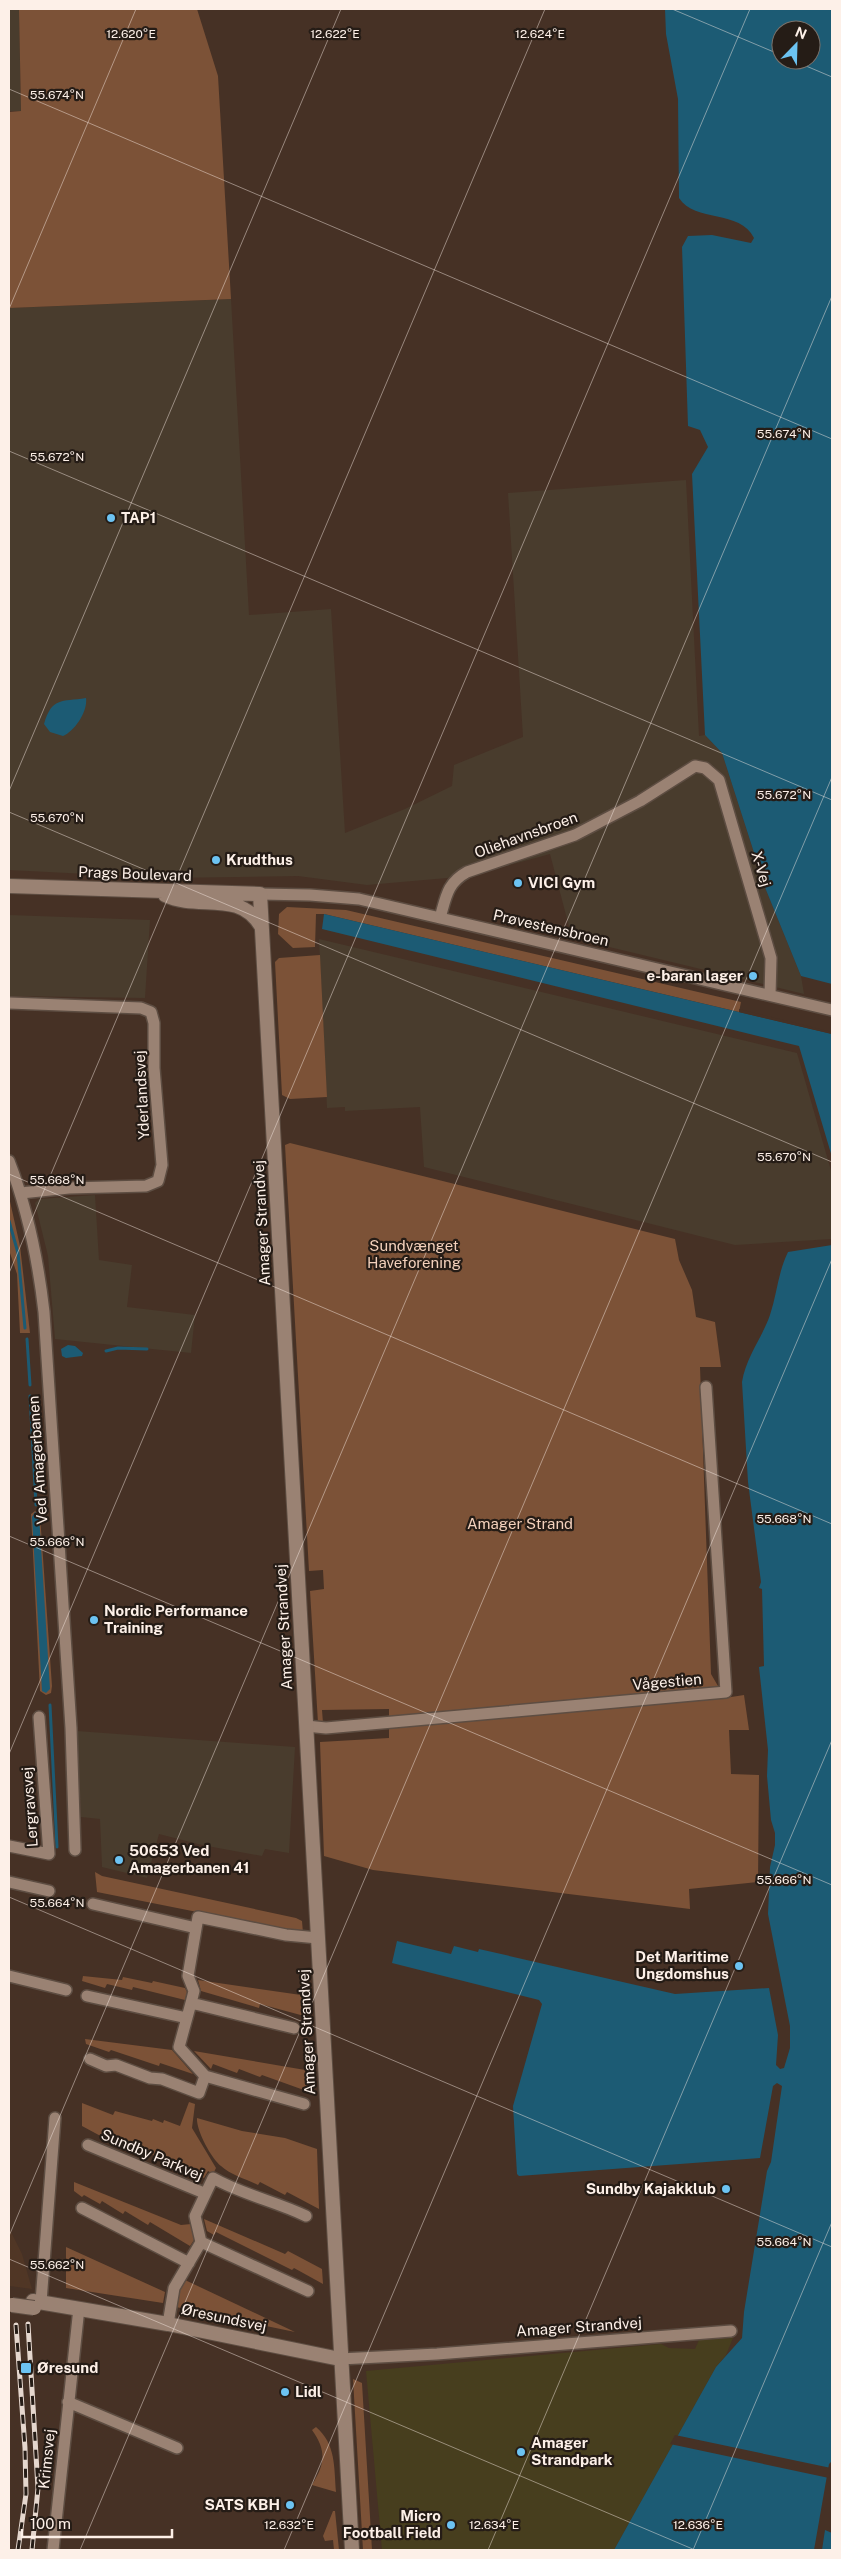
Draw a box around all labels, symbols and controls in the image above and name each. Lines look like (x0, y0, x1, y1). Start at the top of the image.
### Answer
north arrow (771, 20, 821, 70)
text: N (793, 24, 809, 43)
text: 12.620°E (106, 27, 156, 41)
text: 12.622°E (310, 27, 360, 41)
text: 12.624°E (515, 27, 565, 41)
text: 55.674°N (30, 88, 84, 102)
text: 55.674°N (757, 427, 811, 441)
text: 55.672°N (30, 450, 84, 464)
place label: TAP1 (121, 509, 156, 526)
marker: TAP1 (105, 512, 117, 524)
text: 55.672°N (757, 788, 811, 802)
street label: Oliehavnsbroen (472, 808, 580, 861)
text: 55.670°N (30, 811, 84, 825)
street label: X-Vej (748, 849, 775, 888)
place label: Krudthus (226, 851, 293, 868)
marker: Krudthus (210, 854, 222, 866)
street label: Prags Boulevard (78, 863, 192, 884)
place label: VICI Gym (528, 874, 595, 891)
marker: VICI Gym (512, 877, 524, 889)
street label: Prøvestensbroen (492, 906, 611, 949)
place label: e-baran lager (647, 967, 743, 984)
marker: e-baran lager (747, 970, 759, 982)
street label: Yderlandsvej (131, 1050, 152, 1140)
text: 55.670°N (757, 1150, 811, 1164)
street label: Amager Strandvej (250, 1160, 273, 1286)
text: 55.668°N (29, 1173, 85, 1187)
park label: Sundvænget Haveforening (367, 1237, 461, 1271)
street label: Ved Amagerbanen (25, 1395, 50, 1525)
text: 55.668°N (756, 1512, 812, 1526)
park label: Amager Strand (467, 1515, 573, 1532)
text: 55.666°N (30, 1535, 84, 1549)
street label: Amager Strandvej (272, 1564, 295, 1690)
place label: Nordic Performance Training (104, 1602, 248, 1636)
marker: Nordic Performance Training (88, 1614, 100, 1626)
street label: Vågestien (632, 1670, 702, 1693)
street label: Lergravsvej (18, 1766, 41, 1848)
place label: 50653 Ved Amagerbanen 41 (129, 1842, 250, 1876)
marker: 50653 Ved Amagerbanen 41 (113, 1854, 125, 1866)
text: 55.666°N (757, 1873, 811, 1887)
text: 55.664°N (29, 1896, 85, 1910)
place label: Det Maritime Ungdomshus (635, 1948, 729, 1982)
marker: Det Maritime Ungdomshus (733, 1960, 745, 1972)
street label: Amager Strandvej (295, 1969, 318, 2095)
street label: Sundby Parkvej (99, 2125, 206, 2184)
place label: Sundby Kajakklub (586, 2180, 716, 2197)
marker: Sundby Kajakklub (720, 2183, 732, 2195)
text: 55.664°N (756, 2235, 812, 2249)
text: 55.662°N (30, 2258, 84, 2272)
street label: Øresundsvej (180, 2300, 268, 2335)
street label: Amager Strandvej (516, 2314, 642, 2339)
place label: Øresund (37, 2359, 98, 2376)
marker: Øresund (19, 2361, 33, 2375)
place label: Lidl (295, 2383, 322, 2400)
marker: Lidl (279, 2386, 291, 2398)
street label: Krimsvej (35, 2428, 58, 2490)
place label: Amager Strandpark (531, 2434, 613, 2468)
marker: Amager Strandpark (515, 2446, 527, 2458)
place label: SATS KBH (204, 2496, 280, 2513)
marker: SATS KBH (284, 2499, 296, 2511)
scale bar (22, 2506, 172, 2538)
place label: Micro Football Field (343, 2507, 441, 2541)
text: 100 m (30, 2515, 71, 2532)
text: 12.632°E (264, 2518, 314, 2532)
text: 12.634°E (469, 2518, 519, 2532)
text: 12.636°E (673, 2518, 723, 2532)
marker: Micro Football Field (445, 2519, 457, 2531)

